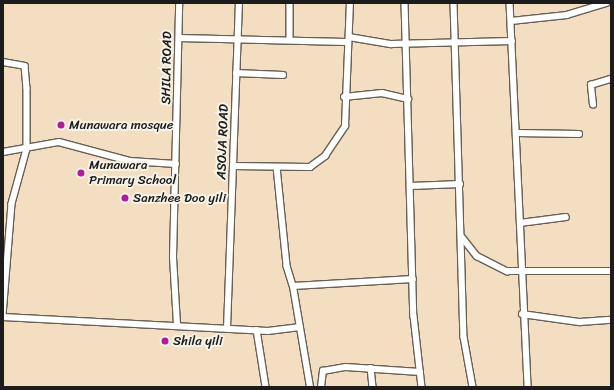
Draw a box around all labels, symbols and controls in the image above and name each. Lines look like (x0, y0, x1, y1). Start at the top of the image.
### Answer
street label: SHILA ROAD (159, 31, 175, 105)
street label: ASOJA ROAD (214, 104, 232, 180)
place label: Munawara mosque (69, 117, 173, 133)
marker: Munawara mosque (56, 120, 66, 130)
place label: Munawara Primary School (89, 158, 176, 189)
marker: Munawara Primary School (76, 168, 86, 178)
place label: Sanzhee Doo yili (133, 190, 226, 206)
marker: Sanzhee Doo yili (120, 193, 130, 203)
place label: Shila yili (173, 333, 223, 349)
marker: Shila yili (160, 336, 170, 346)

